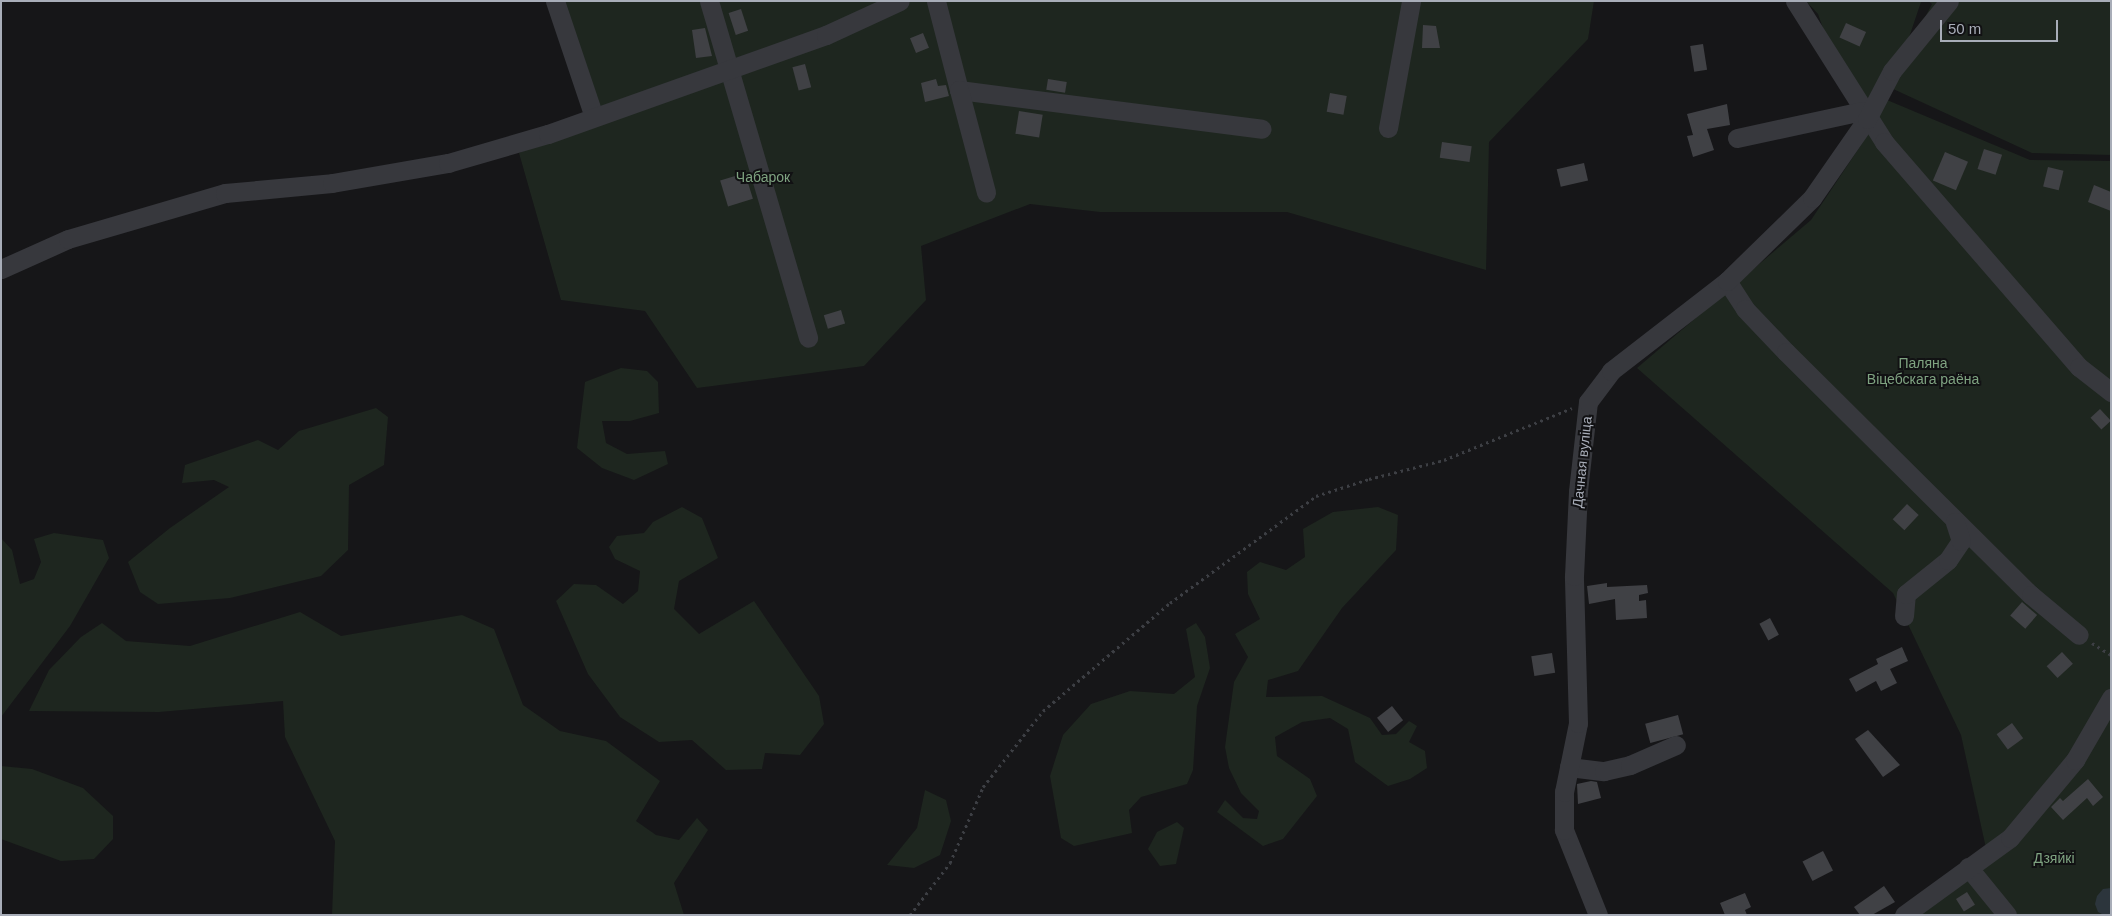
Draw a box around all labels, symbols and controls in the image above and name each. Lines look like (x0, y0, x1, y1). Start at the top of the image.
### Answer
scale bar (1942, 10, 2060, 42)
text: 50 m (1948, 20, 1981, 37)
park label: Чабарок (736, 169, 790, 185)
park label: Паляна Віцебскага раёна (1867, 355, 1979, 388)
street label: Дачная вуліца (1569, 415, 1595, 509)
park label: Дзяйкі (2033, 850, 2075, 866)

